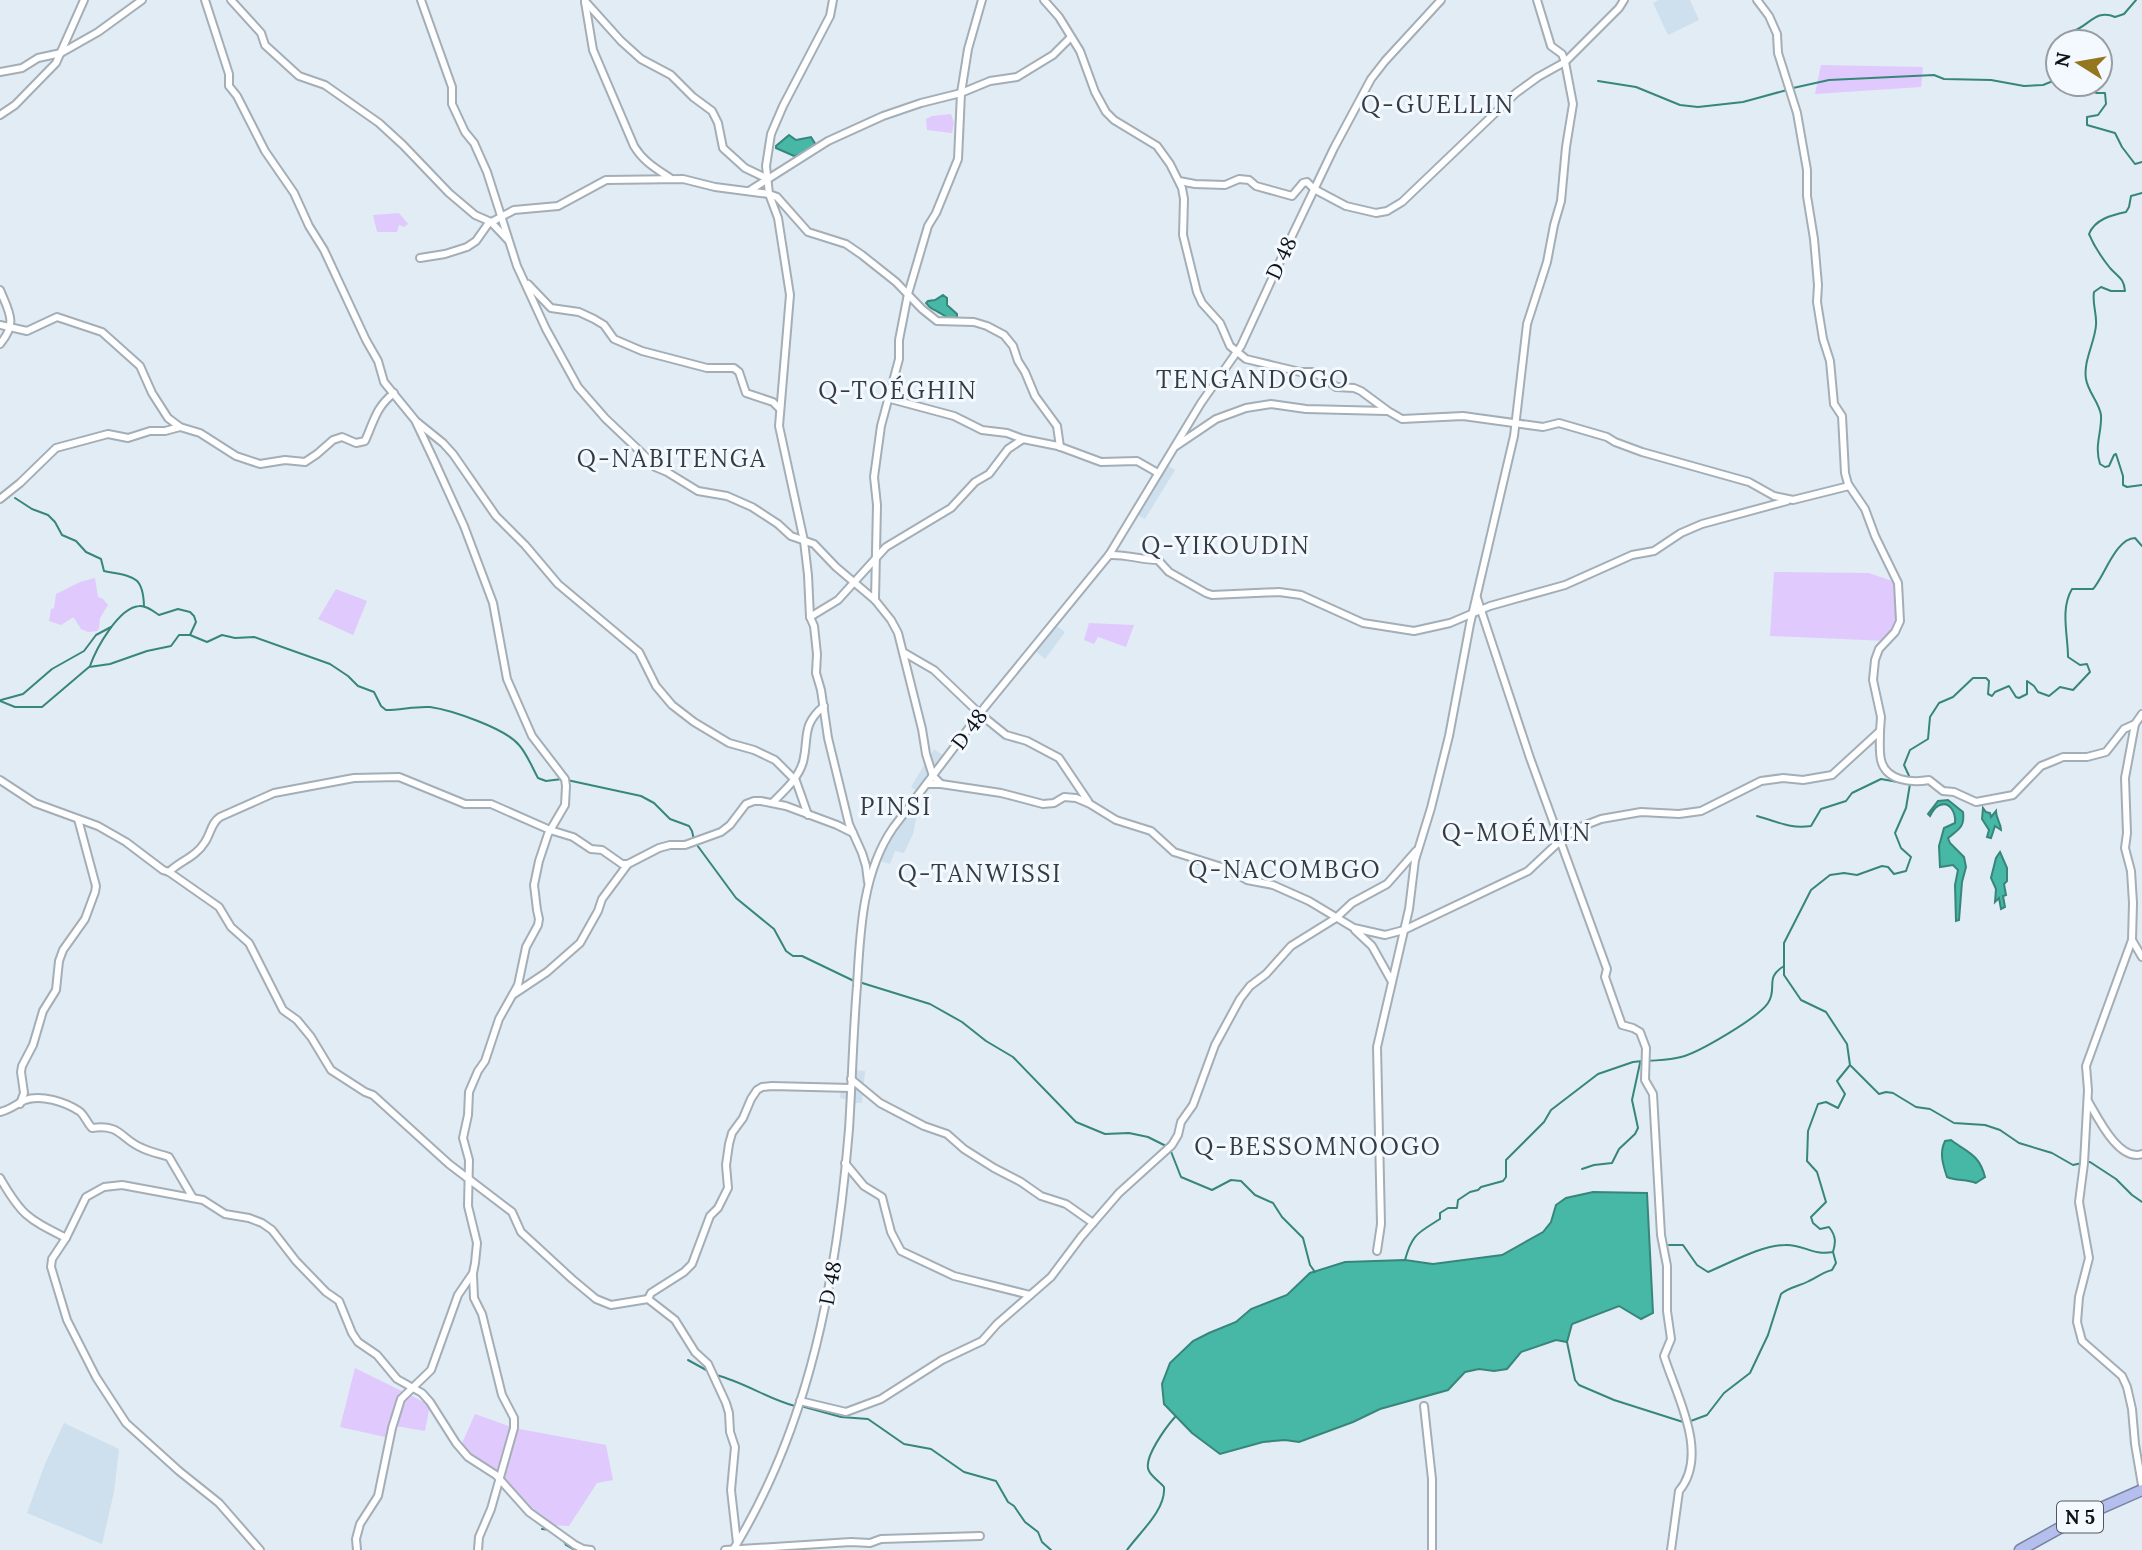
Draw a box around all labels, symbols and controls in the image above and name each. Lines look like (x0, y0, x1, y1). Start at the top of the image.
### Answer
north arrow (2044, 28, 2114, 98)
text: N (2049, 50, 2076, 69)
district label: Q-GUELLIN (1361, 89, 1515, 120)
street label: D 48 (1259, 232, 1303, 284)
district label: TENGANDOGO (1156, 364, 1350, 395)
district label: Q-TOÉGHIN (818, 375, 978, 406)
district label: Q-NABITENGA (577, 443, 767, 474)
district label: Q-YIKOUDIN (1141, 530, 1311, 561)
street label: D 48 (945, 703, 993, 755)
district label: PINSI (860, 791, 932, 822)
district label: Q-MOÉMIN (1442, 817, 1592, 848)
district label: Q-NACOMBGO (1188, 854, 1382, 885)
district label: Q-TANWISSI (898, 858, 1062, 889)
district label: Q-BESSOMNOOGO (1194, 1131, 1442, 1162)
street label: D 48 (813, 1259, 847, 1307)
road number: N 5 (2057, 1502, 2103, 1532)

